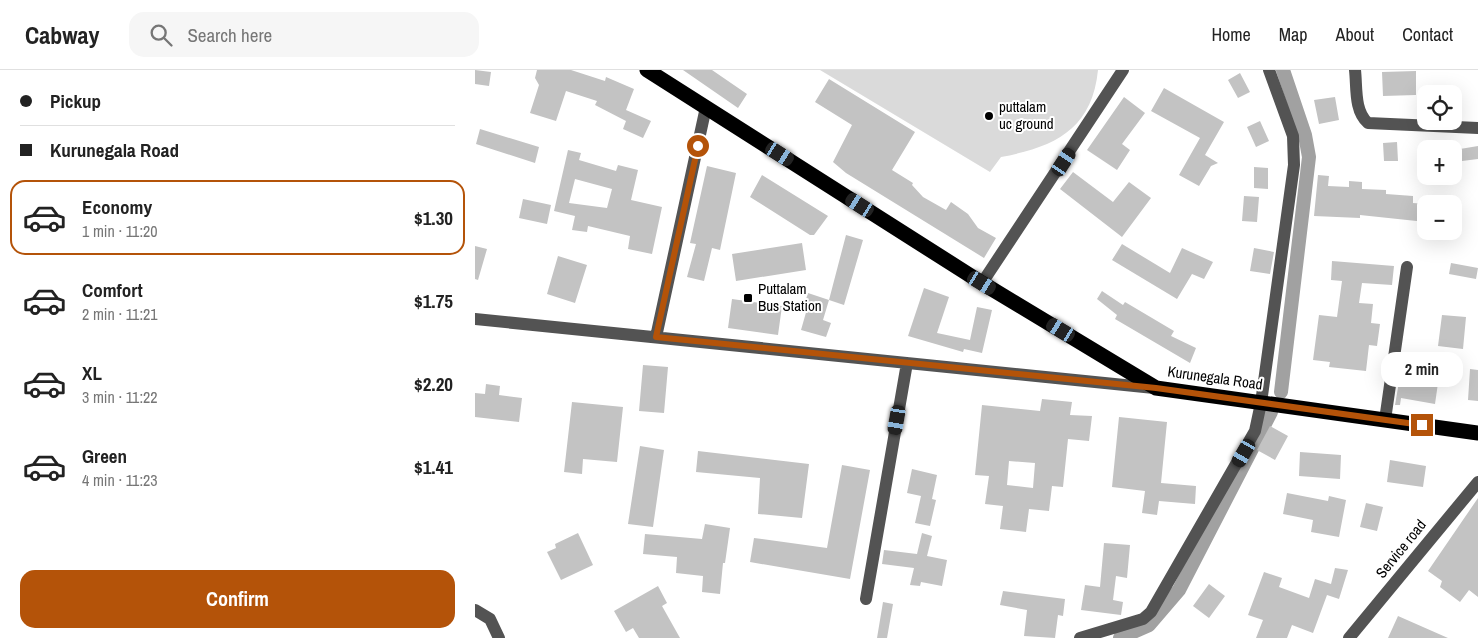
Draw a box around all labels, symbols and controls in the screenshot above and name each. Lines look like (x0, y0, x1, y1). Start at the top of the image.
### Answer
search box (129, 12, 479, 57)
text: Cabway (25, 19, 99, 51)
icon: search (147, 21, 175, 49)
text: Search here (187, 22, 272, 48)
text: Home (1211, 22, 1251, 47)
text: Map (1279, 22, 1308, 47)
text: About (1336, 22, 1374, 47)
text: Contact (1402, 22, 1453, 47)
map controls (1417, 85, 1462, 240)
button: locate (1417, 85, 1462, 130)
text: Pickup (50, 88, 101, 114)
place label: puttalam uc ground (999, 96, 1054, 134)
marker: puttalam uc ground (983, 110, 995, 122)
route start (687, 135, 709, 157)
text: Kurunegala Road (50, 137, 179, 163)
car (763, 140, 796, 168)
button: + (1417, 140, 1462, 185)
car (1049, 145, 1078, 179)
car (843, 191, 876, 219)
text: Economy (82, 194, 152, 220)
icon: car (22, 195, 67, 240)
button: − (1417, 195, 1462, 240)
text: $1.30 (414, 205, 453, 231)
text: 1 min · 11:20 (82, 220, 158, 242)
car (965, 269, 998, 297)
text: Comfort (82, 277, 143, 303)
icon: car (22, 278, 67, 323)
place label: Puttalam Bus Station (758, 278, 822, 316)
text: $1.75 (414, 288, 453, 314)
marker: Puttalam Bus Station (742, 292, 754, 304)
text: 2 min · 11:21 (82, 303, 158, 325)
car (1044, 316, 1077, 344)
callout: 2 min (1381, 352, 1463, 388)
text: 2 min (1405, 358, 1439, 380)
text: XL (82, 360, 102, 386)
street label: Kurunegala Road (1166, 360, 1264, 395)
icon: car (22, 361, 67, 406)
text: $2.20 (414, 371, 453, 397)
text: 3 min · 11:22 (82, 386, 158, 408)
car (887, 404, 906, 436)
route end (1411, 414, 1433, 436)
car (1230, 436, 1257, 470)
text: Green (82, 443, 127, 469)
icon: car (22, 444, 67, 489)
text: $1.41 (414, 454, 453, 480)
text: 4 min · 11:23 (82, 469, 158, 491)
street label: Service road (1371, 515, 1431, 582)
button: Confirm (20, 570, 455, 628)

